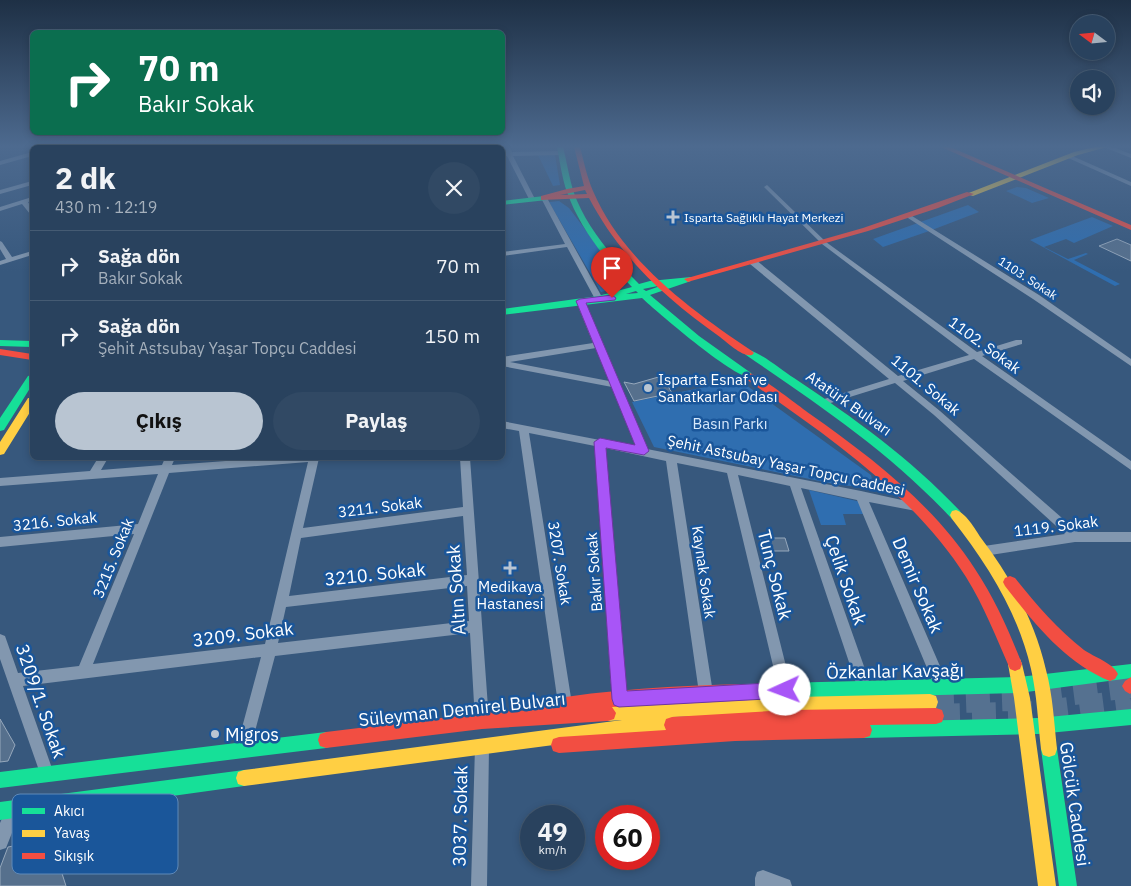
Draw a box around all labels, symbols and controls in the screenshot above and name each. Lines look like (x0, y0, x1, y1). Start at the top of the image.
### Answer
north arrow (1070, 15, 1115, 60)
map controls (1070, 15, 1115, 115)
text: 70 m (138, 45, 220, 91)
icon: right (55, 50, 120, 115)
button: sound (1070, 70, 1115, 115)
text: Bakır Sokak (138, 89, 254, 118)
text: 2 dk (55, 158, 116, 197)
button: close (428, 162, 480, 214)
text: 430 m · 12:19 (55, 197, 157, 217)
marker: Isparta Sağlıklı Hayat Merkezi (666, 210, 680, 224)
place label: Isparta Sağlıklı Hayat Merkezi (684, 210, 843, 225)
text: Sağa dön (98, 244, 180, 268)
pin (591, 247, 633, 298)
icon: right (55, 252, 83, 280)
street label: 1103. Sokak (996, 253, 1061, 303)
text: 70 m (436, 254, 480, 278)
icon: arrive (598, 254, 626, 282)
text: Bakır Sokak (98, 268, 183, 288)
street label: 1102. Sokak (945, 312, 1025, 378)
text: Sağa dön (98, 314, 180, 338)
icon: right (55, 322, 83, 350)
text: 150 m (425, 324, 480, 348)
text: Şehit Astsubay Yaşar Topçu Caddesi (98, 338, 357, 358)
street label: 1101. Sokak (888, 351, 965, 419)
street label: Atatürk Bulvarı (802, 366, 896, 440)
place label: Isparta Esnaf ve Sanatkarlar Odası (658, 370, 777, 406)
marker: Isparta Esnaf ve Sanatkarlar Odası (642, 382, 654, 394)
button: Çıkış (55, 392, 263, 450)
button: Paylaş (273, 392, 480, 450)
park label: Basın Parkı (692, 414, 768, 433)
street label: Şehit Astsubay Yaşar Topçu Caddesi (665, 431, 907, 499)
street label: 3211. Sokak (337, 492, 423, 522)
street label: 3216. Sokak (12, 507, 98, 535)
street label: 1119. Sokak (1013, 511, 1099, 541)
street label: 3215. Sokak (88, 515, 138, 601)
street label: 3207. Sokak (544, 520, 576, 606)
street label: Kaynak Sokak (688, 524, 720, 620)
street label: Tunç Sokak (753, 527, 797, 623)
street label: Bakır Sokak (582, 532, 606, 612)
street label: Çelik Sokak (820, 532, 872, 628)
street label: Demir Sokak (887, 534, 949, 637)
street label: Altın Sokak (441, 543, 471, 636)
street label: 3210. Sokak (323, 557, 427, 591)
marker: Medikaya Hastanesi (503, 561, 517, 575)
place label: Medikaya Hastanesi (477, 577, 543, 613)
street label: 3209. Sokak (191, 616, 295, 652)
street label: 3209/1. Sokak (11, 641, 71, 762)
street label: Özkanlar Kavşağı (826, 658, 964, 684)
position arrow (758, 663, 810, 715)
street label: Süleyman Demirel Bulvarı (357, 687, 567, 731)
place label: Migros (225, 723, 279, 746)
marker: Migros (209, 728, 221, 740)
street label: Gölcük Caddesi (1055, 740, 1095, 868)
street label: 3037. Sokak (448, 765, 472, 867)
legend (12, 794, 178, 874)
text: Akıcı (54, 802, 84, 820)
speed limit sign: 60 (595, 805, 660, 870)
text: 49 (537, 815, 568, 848)
text: Yavaş (54, 824, 90, 842)
text: km/h (538, 842, 567, 857)
text: Sıkışık (54, 847, 95, 865)

